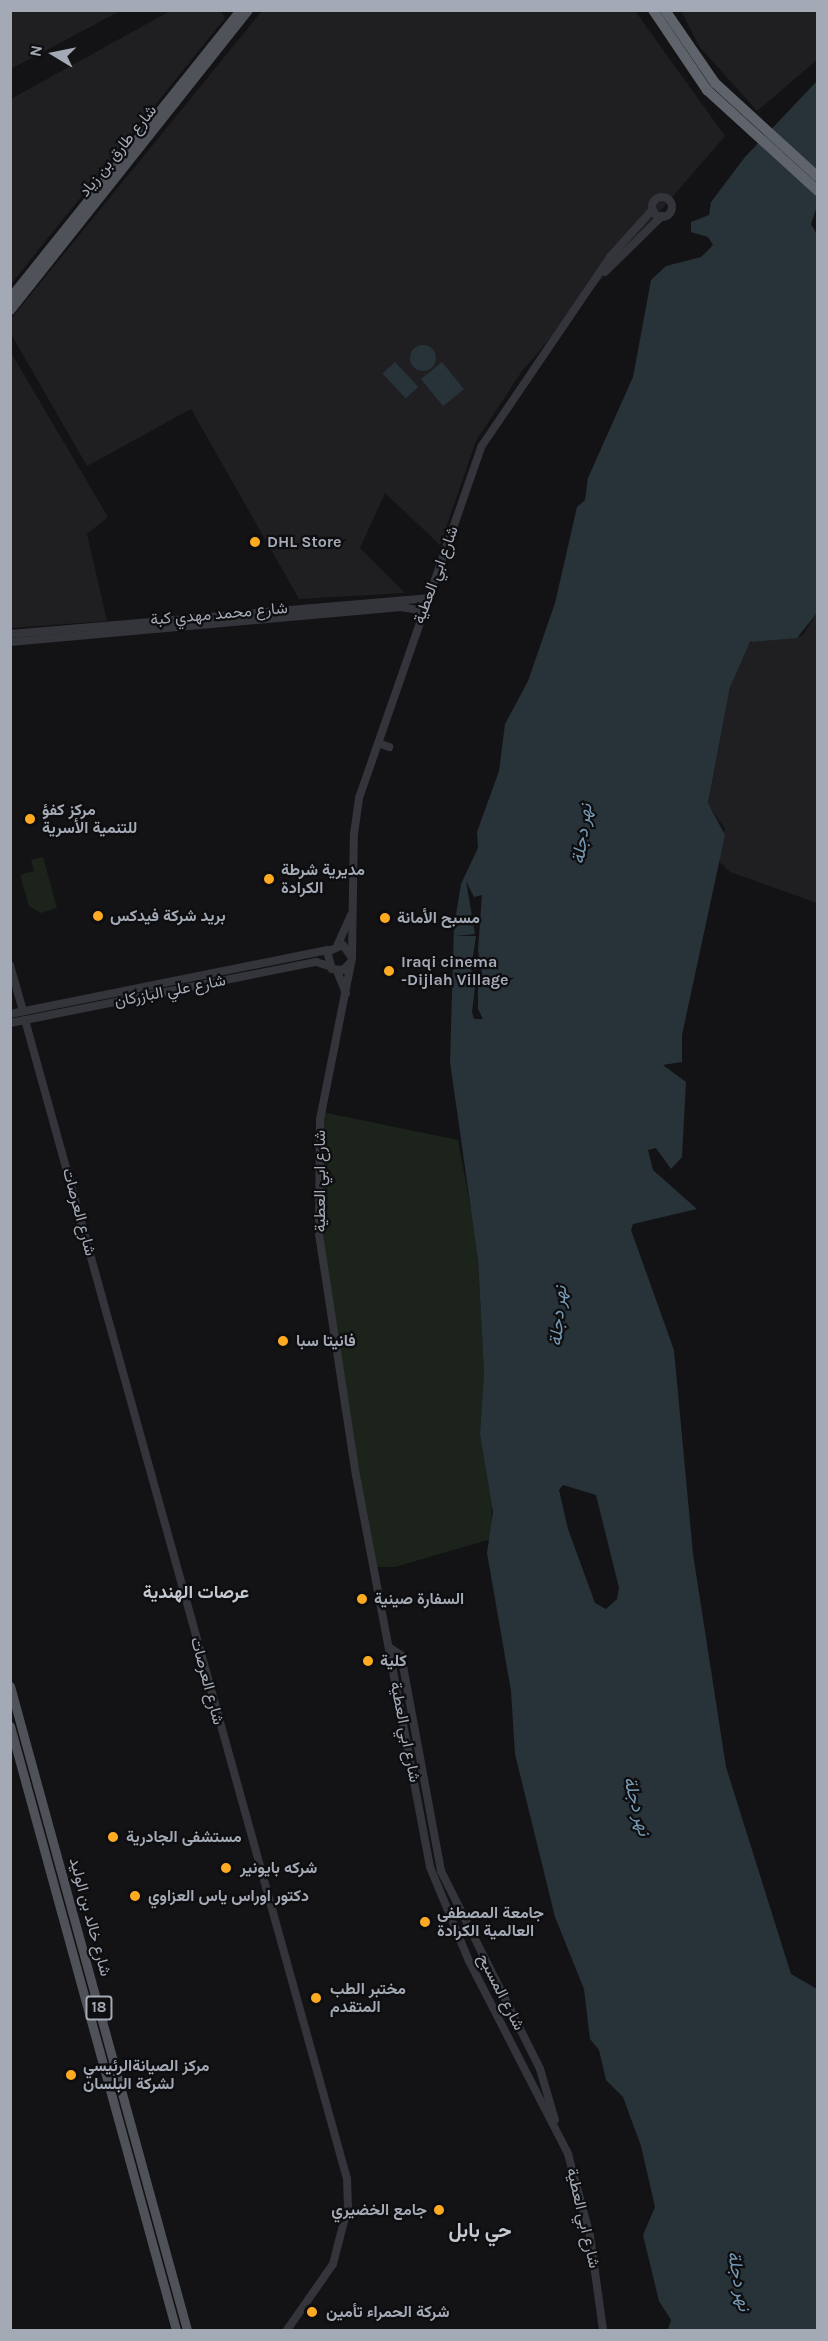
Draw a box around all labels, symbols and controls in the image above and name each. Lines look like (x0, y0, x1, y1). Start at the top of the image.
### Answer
north arrow (24, 24, 84, 84)
text: N (25, 43, 46, 58)
street label: شارع طارق بن زياد (75, 101, 161, 201)
street label: شارع ابي العطية (409, 524, 463, 626)
place label: DHL Store (267, 532, 342, 552)
marker: DHL Store (248, 535, 262, 549)
street label: شارع محمد مهدي كبة (149, 598, 289, 630)
place label: مركز كفؤ للتنمية الأسرية (42, 800, 137, 838)
water label: نهر دجلة (567, 802, 597, 866)
marker: مركز كفؤ للتنمية الأسرية (23, 812, 37, 826)
place label: مديرية شرطة الكرادة (281, 860, 365, 898)
marker: مديرية شرطة الكرادة (262, 872, 276, 886)
place label: بريد شركة فيدكس (110, 906, 226, 926)
place label: مسبح الأمانة (397, 908, 480, 928)
marker: بريد شركة فيدكس (91, 909, 105, 923)
marker: مسبح الأمانة (378, 911, 392, 925)
place label: Iraqi cinema -Dijlah Village (401, 952, 509, 990)
marker: Iraqi cinema -Dijlah Village (382, 964, 396, 978)
street label: شارع علي البازركان (113, 971, 227, 1011)
street label: شارع ابي العطية (310, 1130, 330, 1232)
street label: شارع العرصات (58, 1166, 100, 1258)
water label: نهر دجلة (545, 1285, 571, 1347)
place label: فانيتا سبا (296, 1331, 356, 1351)
marker: فانيتا سبا (274, 1332, 292, 1350)
district label: عرصات الهندية (143, 1581, 249, 1603)
place label: السفارة صينية (374, 1589, 464, 1609)
marker: السفارة صينية (355, 1592, 369, 1606)
street label: شارع العرصات (186, 1635, 228, 1727)
place label: كلية (380, 1651, 407, 1671)
marker: كلية (361, 1654, 375, 1668)
street label: شارع ابي العطية (386, 1680, 424, 1784)
water label: نهر دجلة (619, 1774, 655, 1838)
place label: مستشفى الجادرية (126, 1827, 242, 1847)
marker: مستشفى الجادرية (104, 1828, 122, 1846)
street label: شارع خالد بن الوليد (65, 1855, 115, 1979)
place label: شركه بايونير (240, 1858, 317, 1878)
marker: شركه بايونير (217, 1859, 235, 1877)
place label: دكتور اوراس ياس العزاوي (148, 1886, 309, 1906)
marker: دكتور اوراس ياس العزاوي (126, 1887, 144, 1905)
place label: جامعة المصطفى العالمية الكرادة (437, 1903, 544, 1941)
marker: جامعة المصطفى العالمية الكرادة (418, 1915, 432, 1929)
street label: شارع المسبح (473, 1950, 529, 2034)
place label: مختبر الطب المتقدم (330, 1979, 406, 2017)
marker: مختبر الطب المتقدم (307, 1989, 325, 2007)
road number: 18 (84, 1996, 114, 2020)
place label: مركز الصيانةالرئيسي لشركة البلسان (83, 2056, 209, 2094)
marker: مركز الصيانةالرئيسي لشركة البلسان (64, 2068, 78, 2082)
street label: شارع ابي العطية (562, 2166, 604, 2270)
place label: جامع الخضيري (331, 2200, 427, 2220)
marker: جامع الخضيري (432, 2203, 446, 2217)
district label: حي بابل (448, 2218, 512, 2242)
water label: نهر دجلة (723, 2249, 755, 2313)
place label: شركة الحمراء تأمين (326, 2302, 449, 2322)
marker: شركة الحمراء تأمين (303, 2303, 321, 2321)

